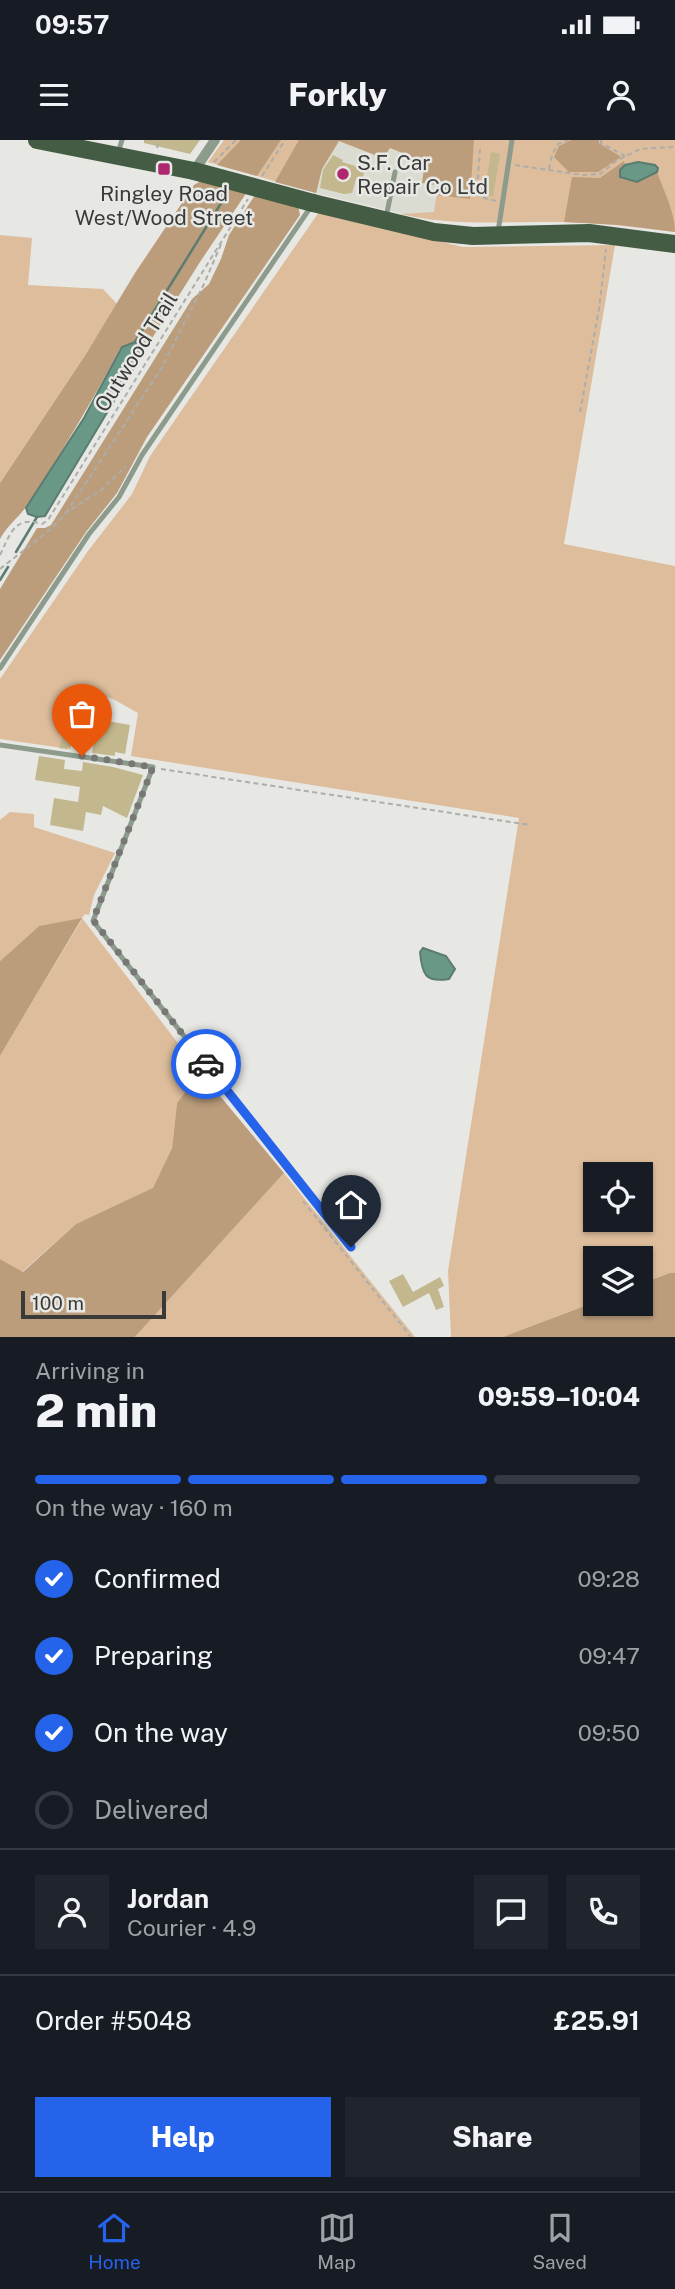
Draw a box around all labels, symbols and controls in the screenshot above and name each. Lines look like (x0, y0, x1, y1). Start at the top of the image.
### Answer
text: 09:57 (35, 9, 110, 40)
icon: menu (35, 76, 73, 114)
text: Forkly (288, 76, 387, 113)
icon: person (602, 76, 640, 114)
place label: S.F. Car Repair Co Ltd (357, 150, 488, 199)
marker: Ringley Road West/Wood Street (156, 161, 172, 177)
marker: S.F. Car Repair Co Ltd (335, 166, 351, 182)
place label: Ringley Road West/Wood Street (75, 181, 253, 230)
street label: Outwood Trail (89, 288, 183, 416)
pin (52, 684, 112, 756)
icon: bag (63, 695, 101, 733)
courier (171, 1029, 241, 1099)
icon: car (187, 1045, 225, 1083)
map controls (583, 1162, 653, 1316)
button: locate (583, 1162, 653, 1232)
pin (321, 1175, 381, 1247)
icon: home (332, 1186, 370, 1224)
button: layers (583, 1246, 653, 1316)
scale bar (21, 1288, 166, 1320)
text: 100 m (32, 1292, 84, 1314)
text: Arriving in (35, 1357, 145, 1384)
text: 09:59–10:04 (478, 1381, 640, 1412)
text: 2 min (35, 1383, 157, 1437)
text: On the way · 160 m (35, 1494, 233, 1521)
icon: check (35, 1560, 73, 1598)
text: Confirmed (94, 1563, 221, 1594)
text: 09:28 (577, 1565, 640, 1592)
icon: check (35, 1637, 73, 1675)
text: Preparing (94, 1640, 213, 1671)
text: 09:47 (578, 1642, 640, 1669)
icon: check (35, 1714, 73, 1752)
text: On the way (94, 1717, 228, 1748)
text: 09:50 (578, 1719, 640, 1746)
text: Delivered (94, 1794, 209, 1825)
button: person (35, 1875, 109, 1949)
button: chat (474, 1875, 548, 1949)
button: phone (566, 1875, 640, 1949)
text: Jordan (127, 1883, 209, 1914)
text: Courier · 4.9 (127, 1914, 256, 1941)
text: Order #5048 (35, 2005, 192, 2036)
text: £25.91 (554, 2005, 640, 2036)
button: Help (35, 2097, 331, 2177)
button: Share (345, 2097, 640, 2177)
tab: Home (88, 2209, 141, 2273)
tab: Map (317, 2209, 356, 2273)
tab: Saved (532, 2209, 587, 2273)

